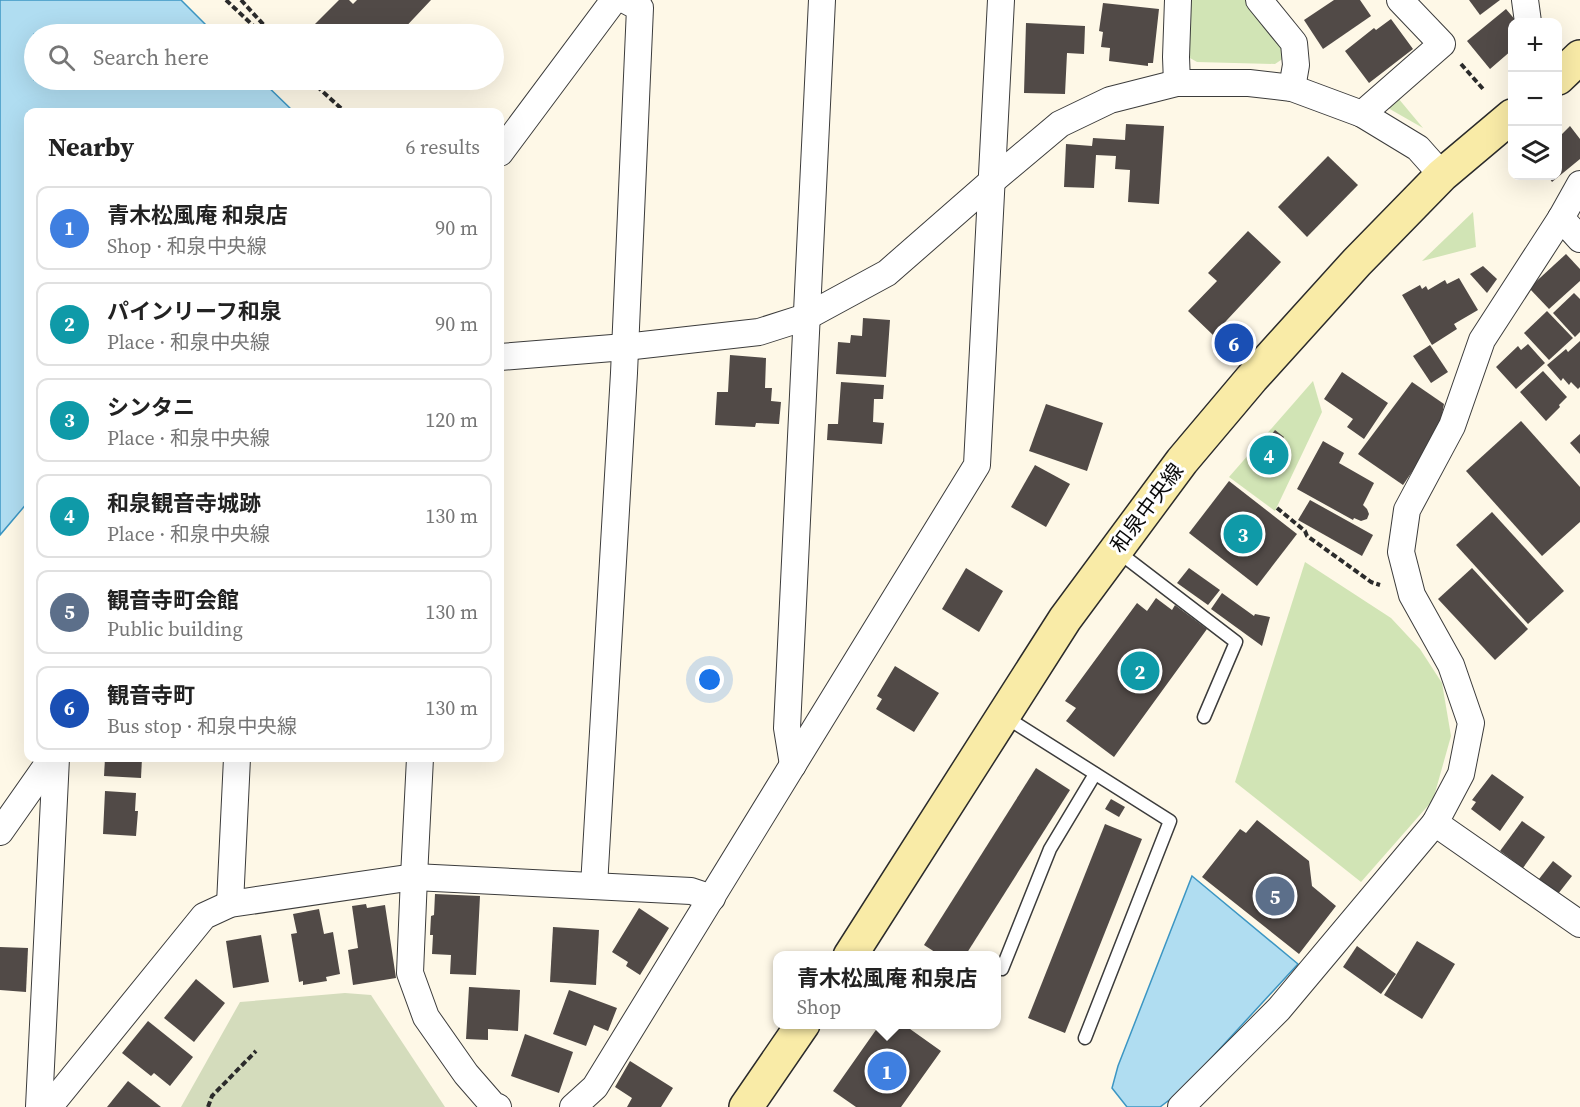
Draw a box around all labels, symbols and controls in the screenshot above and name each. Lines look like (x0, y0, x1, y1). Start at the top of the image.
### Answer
map controls (1508, 18, 1562, 180)
button: + (1508, 18, 1562, 72)
search box (24, 24, 504, 90)
icon: search (45, 41, 78, 74)
text: Search here (93, 42, 209, 72)
button: − (1508, 72, 1562, 126)
button: layers (1508, 126, 1562, 180)
text: Nearby (48, 129, 134, 165)
text: 6 results (405, 133, 480, 161)
text: 青木松風庵 和泉店 (107, 200, 288, 230)
text: 1 (64, 214, 75, 242)
text: 90 m (435, 214, 478, 242)
text: Shop · 和泉中央線 (107, 232, 267, 260)
text: パインリーフ和泉 (107, 296, 282, 326)
text: 2 (64, 310, 75, 338)
text: 90 m (435, 310, 478, 338)
pin: 6 (1214, 320, 1254, 366)
text: Place · 和泉中央線 (107, 328, 270, 356)
text: シンタニ (107, 392, 195, 422)
text: 3 (64, 406, 75, 434)
text: 120 m (425, 406, 478, 434)
text: Place · 和泉中央線 (107, 424, 270, 452)
pin: 4 (1250, 432, 1288, 478)
street label: 和泉中央線 (1103, 457, 1190, 558)
text: 和泉観音寺城跡 (107, 488, 261, 518)
text: 4 (64, 502, 75, 530)
text: 130 m (425, 502, 478, 530)
pin: 3 (1224, 512, 1262, 556)
text: Place · 和泉中央線 (107, 520, 270, 548)
text: 観音寺町会館 (107, 585, 239, 615)
text: 5 (64, 598, 75, 626)
text: 130 m (425, 598, 478, 626)
text: Public building (107, 615, 243, 643)
pin: 2 (1120, 648, 1160, 694)
your location (695, 665, 724, 694)
text: 観音寺町 (107, 680, 195, 710)
text: 6 (64, 694, 75, 722)
text: 130 m (425, 694, 478, 722)
text: Bus stop · 和泉中央線 (107, 712, 297, 740)
pin: 5 (1256, 874, 1294, 918)
popup (773, 951, 1001, 1029)
text: 青木松風庵 和泉店 (797, 963, 977, 993)
text: Shop (797, 993, 841, 1021)
pin: 1 (868, 1048, 906, 1094)

